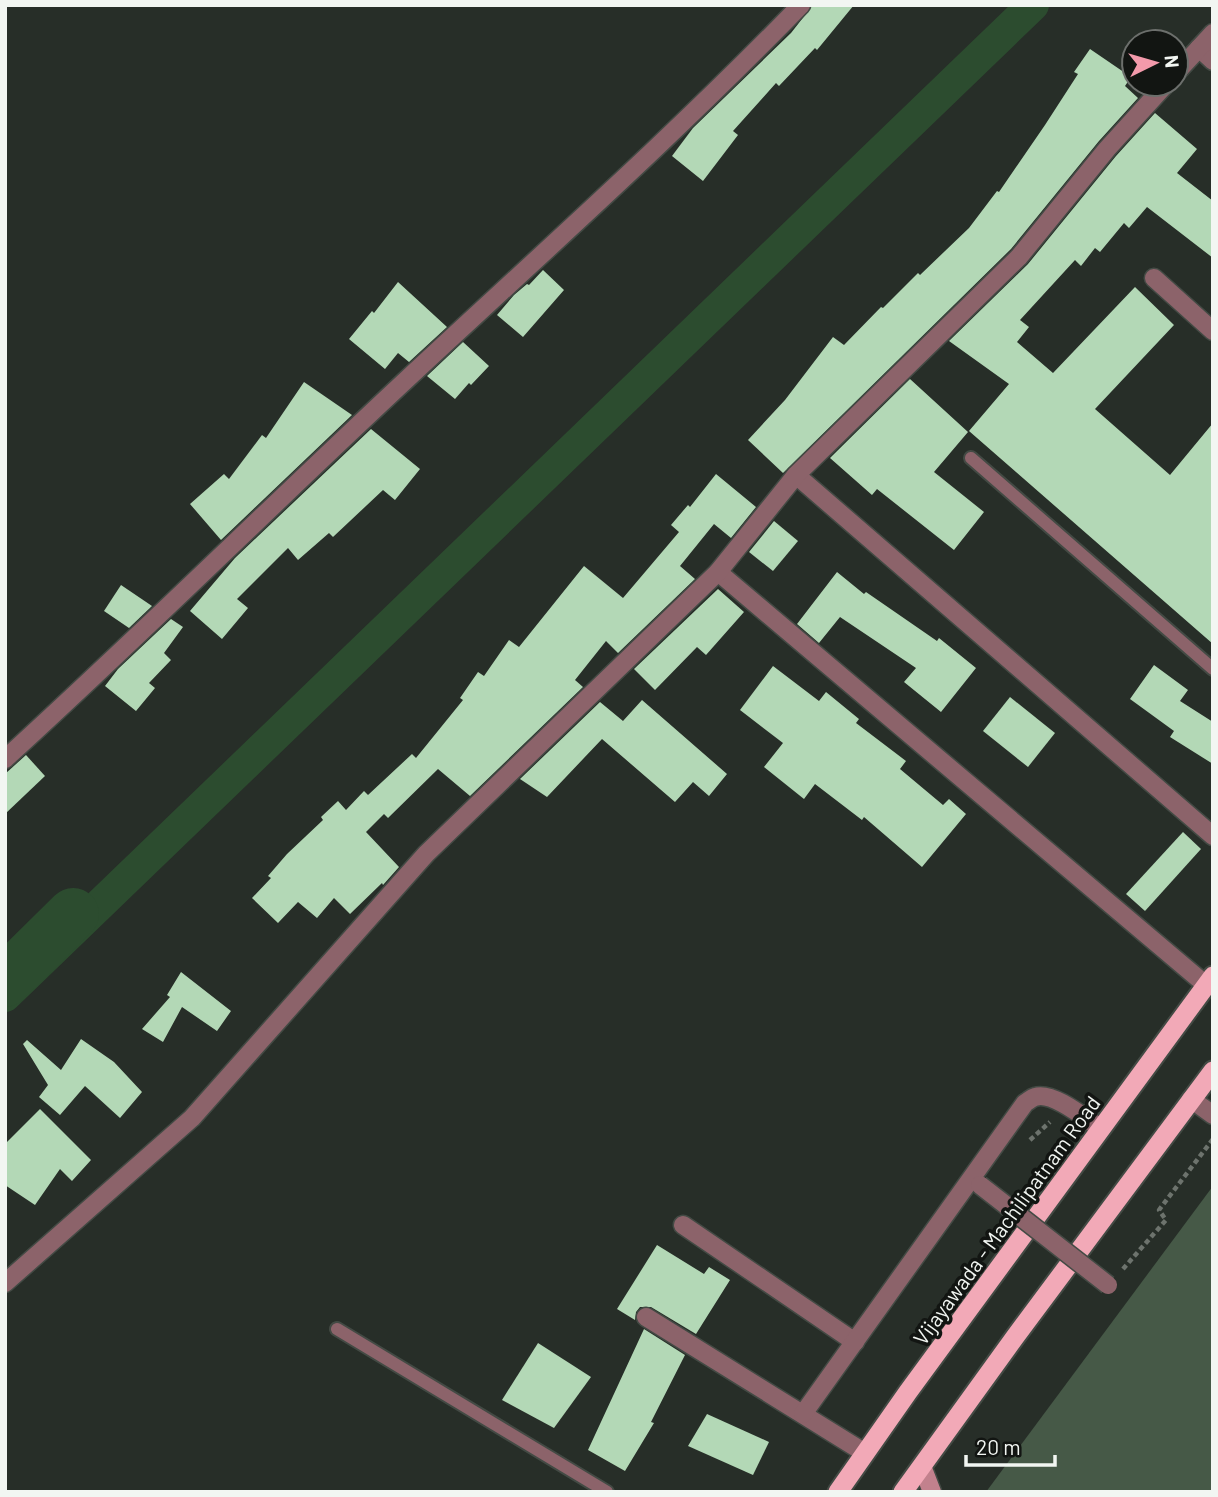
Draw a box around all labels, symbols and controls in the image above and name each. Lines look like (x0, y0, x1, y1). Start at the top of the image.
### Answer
north arrow (1120, 28, 1190, 98)
text: N (1160, 54, 1184, 69)
street label: Vijayawada - Machilipatnam Road (907, 1091, 1105, 1349)
scale bar (966, 1424, 1055, 1468)
text: 20 m (976, 1434, 1021, 1459)

